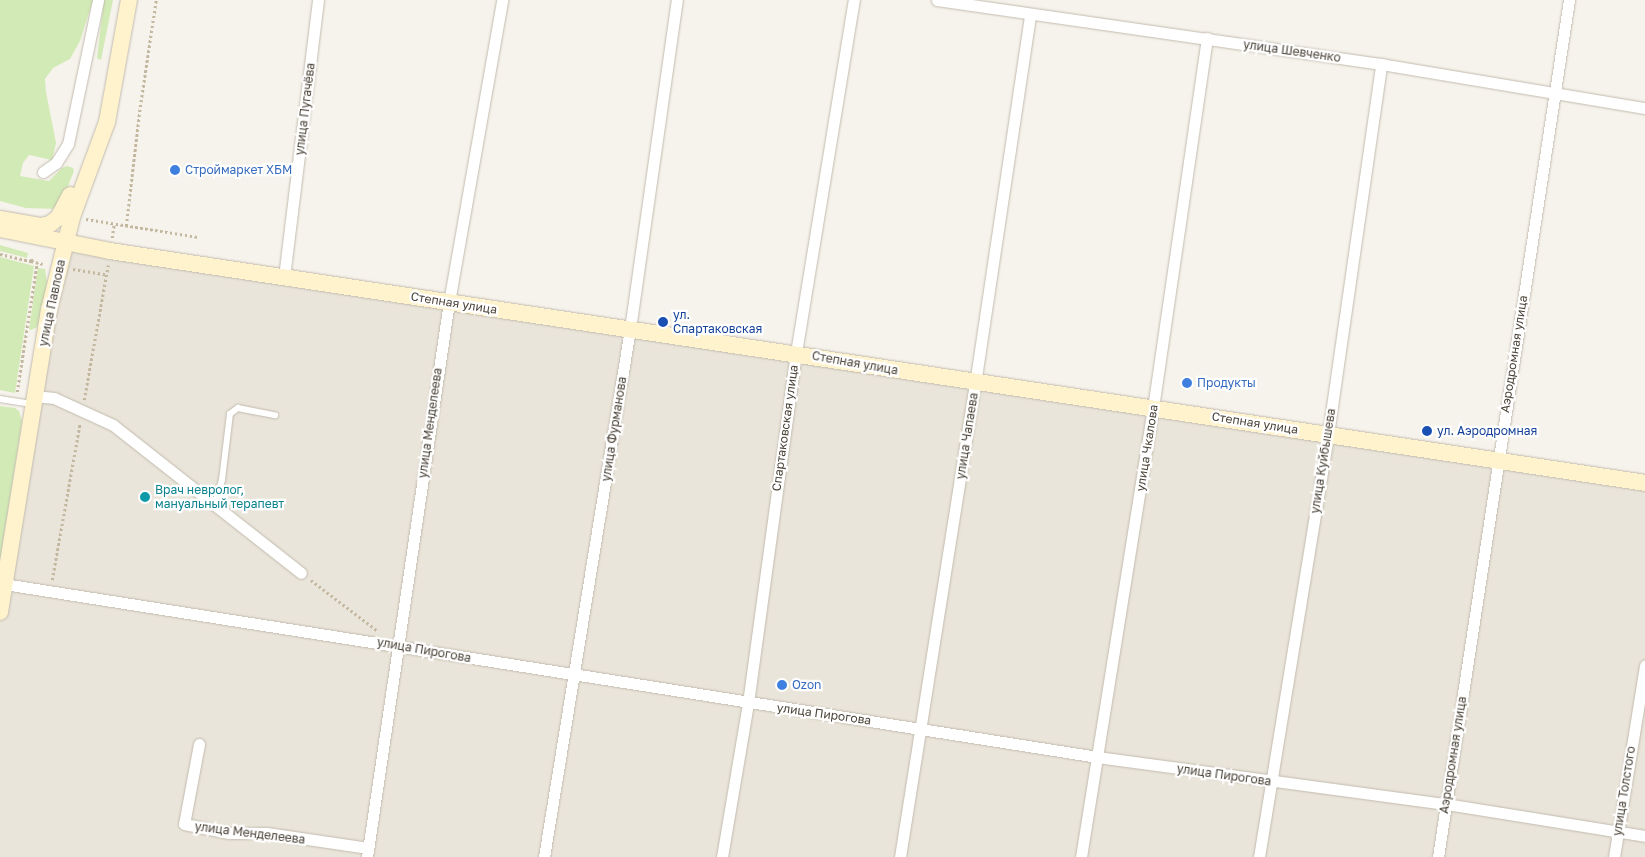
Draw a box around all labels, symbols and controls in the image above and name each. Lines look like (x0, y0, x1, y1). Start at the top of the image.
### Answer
street label: улица Шевченко (1242, 37, 1342, 65)
street label: улица Пугачёва (292, 62, 318, 156)
place label: Строймаркет ХБМ (185, 163, 292, 177)
marker: Строймаркет ХБМ (169, 164, 181, 176)
street label: улица Павлова (36, 258, 68, 348)
street label: Степная улица (410, 289, 498, 317)
street label: Аэродромная улица (1498, 294, 1530, 414)
place label: ул. Спартаковская (673, 308, 762, 336)
marker: ул. Спартаковская (657, 316, 669, 328)
street label: Степная улица (811, 348, 899, 378)
street label: Спартаковская улица (769, 364, 801, 492)
street label: улица Менделеева (415, 367, 445, 479)
street label: улица Фурманова (599, 375, 629, 483)
place label: Продукты (1197, 376, 1256, 390)
marker: Продукты (1181, 377, 1193, 389)
street label: улица Чапаева (953, 392, 981, 480)
street label: улица Чкалова (1133, 404, 1161, 492)
street label: улица Куйбышева (1308, 407, 1338, 515)
street label: Степная улица (1211, 409, 1299, 437)
place label: ул. Аэродромная (1437, 424, 1537, 438)
marker: ул. Аэродромная (1421, 425, 1433, 437)
place label: Врач невролог, мануальный терапевт (155, 483, 284, 511)
marker: Врач невролог, мануальный терапевт (139, 491, 151, 503)
street label: улица Пирогова (376, 635, 472, 665)
place label: Ozon (792, 678, 821, 692)
marker: Ozon (776, 679, 788, 691)
street label: Аэродромная улица (1437, 695, 1469, 815)
street label: улица Пирогова (776, 700, 872, 728)
street label: улица Толстого (1610, 745, 1638, 837)
street label: улица Пирогова (1176, 761, 1272, 789)
street label: улица Менделеева (194, 819, 306, 847)

